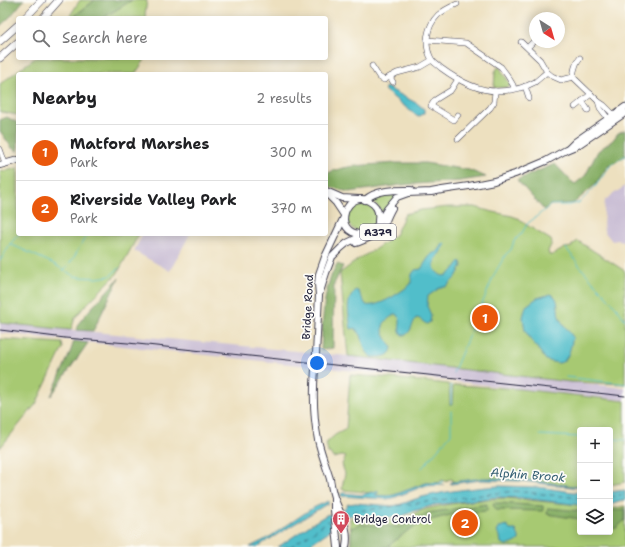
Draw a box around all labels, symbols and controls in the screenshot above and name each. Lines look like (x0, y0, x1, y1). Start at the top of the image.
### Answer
north arrow (529, 12, 565, 48)
search box (16, 16, 328, 60)
icon: search (30, 27, 52, 49)
text: Search here (62, 28, 148, 48)
text: Nearby (32, 87, 97, 109)
text: 2 results (256, 90, 312, 107)
text: Matford Marshes (70, 134, 209, 154)
text: 1 (42, 144, 48, 161)
text: 300 m (269, 144, 312, 161)
text: Park (70, 154, 98, 171)
text: Riverside Valley Park (70, 190, 237, 210)
text: 2 (40, 200, 50, 217)
text: 370 m (270, 200, 312, 217)
text: Park (70, 210, 98, 227)
road number: A379 (360, 224, 396, 240)
street label: Bridge Road (299, 274, 317, 340)
pin: 1 (472, 303, 498, 333)
your location (307, 353, 327, 373)
map controls (577, 427, 613, 535)
button: + (577, 427, 613, 463)
button: − (577, 463, 613, 499)
water label: Alphin Brook (490, 464, 566, 486)
button: layers (577, 499, 613, 535)
pin: 2 (452, 508, 478, 538)
building icon: Bridge Control (331, 509, 351, 534)
place label: Bridge Control (354, 512, 431, 527)

